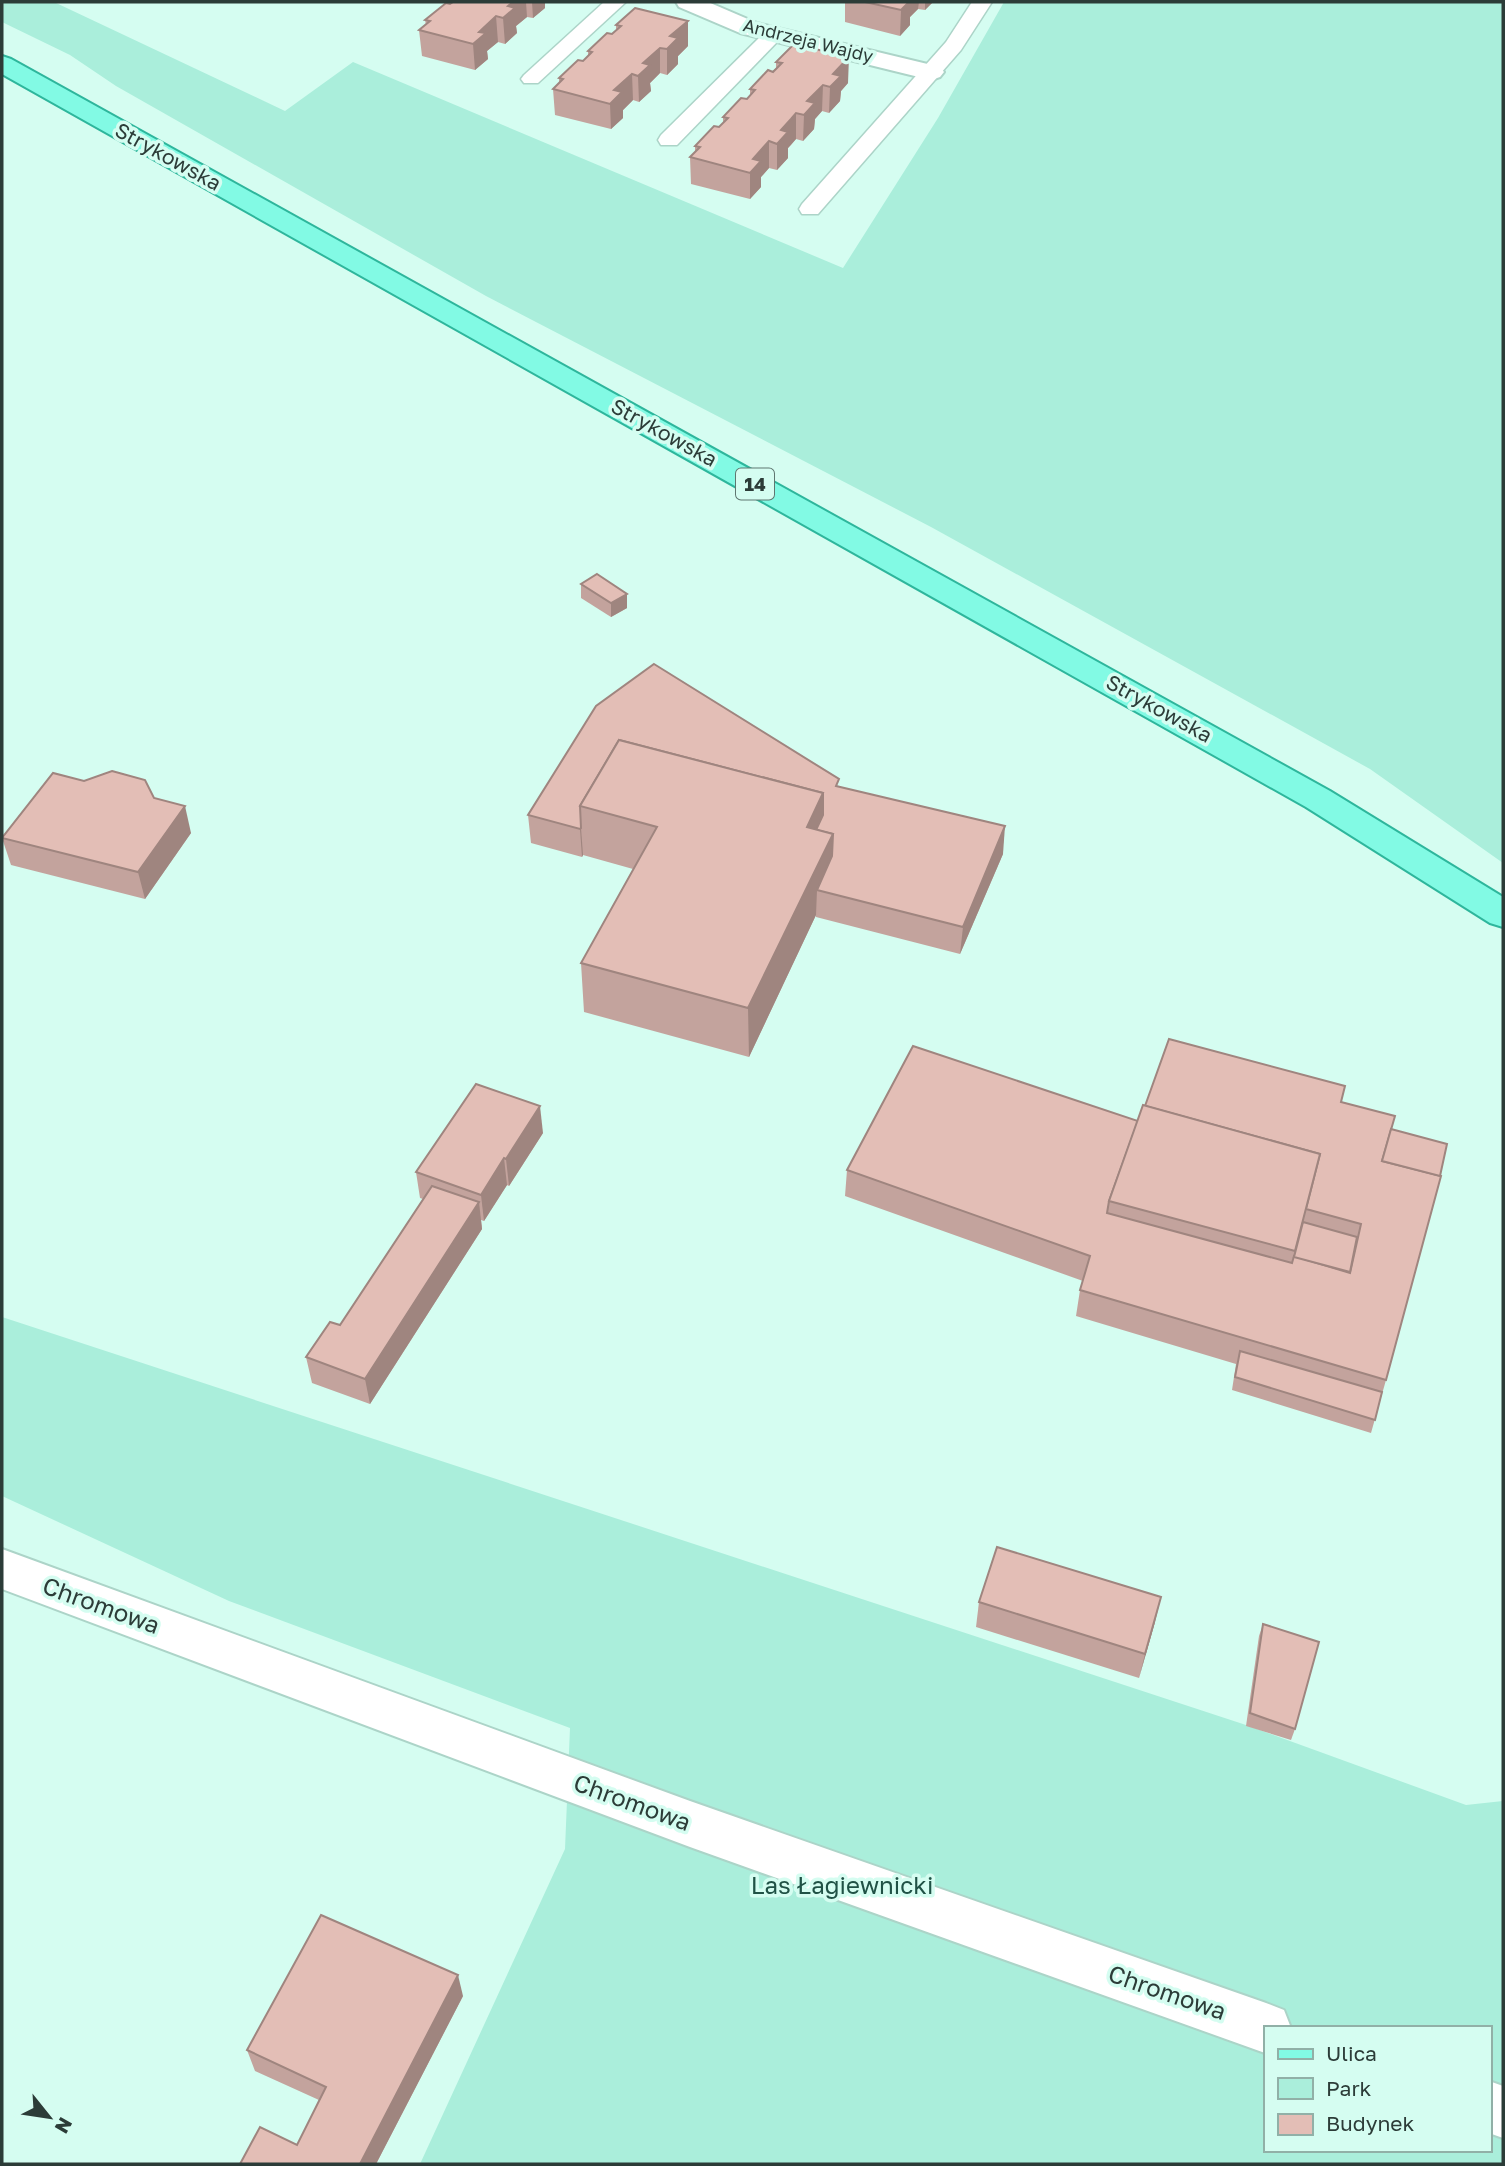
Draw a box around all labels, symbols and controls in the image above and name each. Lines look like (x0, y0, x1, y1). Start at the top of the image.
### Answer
street label: Andrzeja Wajdy (741, 13, 876, 67)
street label: Strykowska (111, 116, 226, 196)
street label: Strykowska (607, 392, 722, 472)
road number: 14 (736, 468, 774, 499)
street label: Strykowska (1102, 668, 1217, 748)
street label: Chromowa (39, 1570, 164, 1639)
street label: Chromowa (570, 1767, 695, 1836)
park label: Las Łagiewnicki (751, 1870, 933, 1899)
street label: Chromowa (1105, 1958, 1230, 2025)
legend (1264, 2026, 1491, 2152)
text: Ulica (1326, 2040, 1377, 2066)
text: Park (1326, 2075, 1372, 2101)
north arrow (14, 2082, 84, 2152)
text: Budynek (1326, 2110, 1415, 2136)
text: N (51, 2114, 78, 2138)

